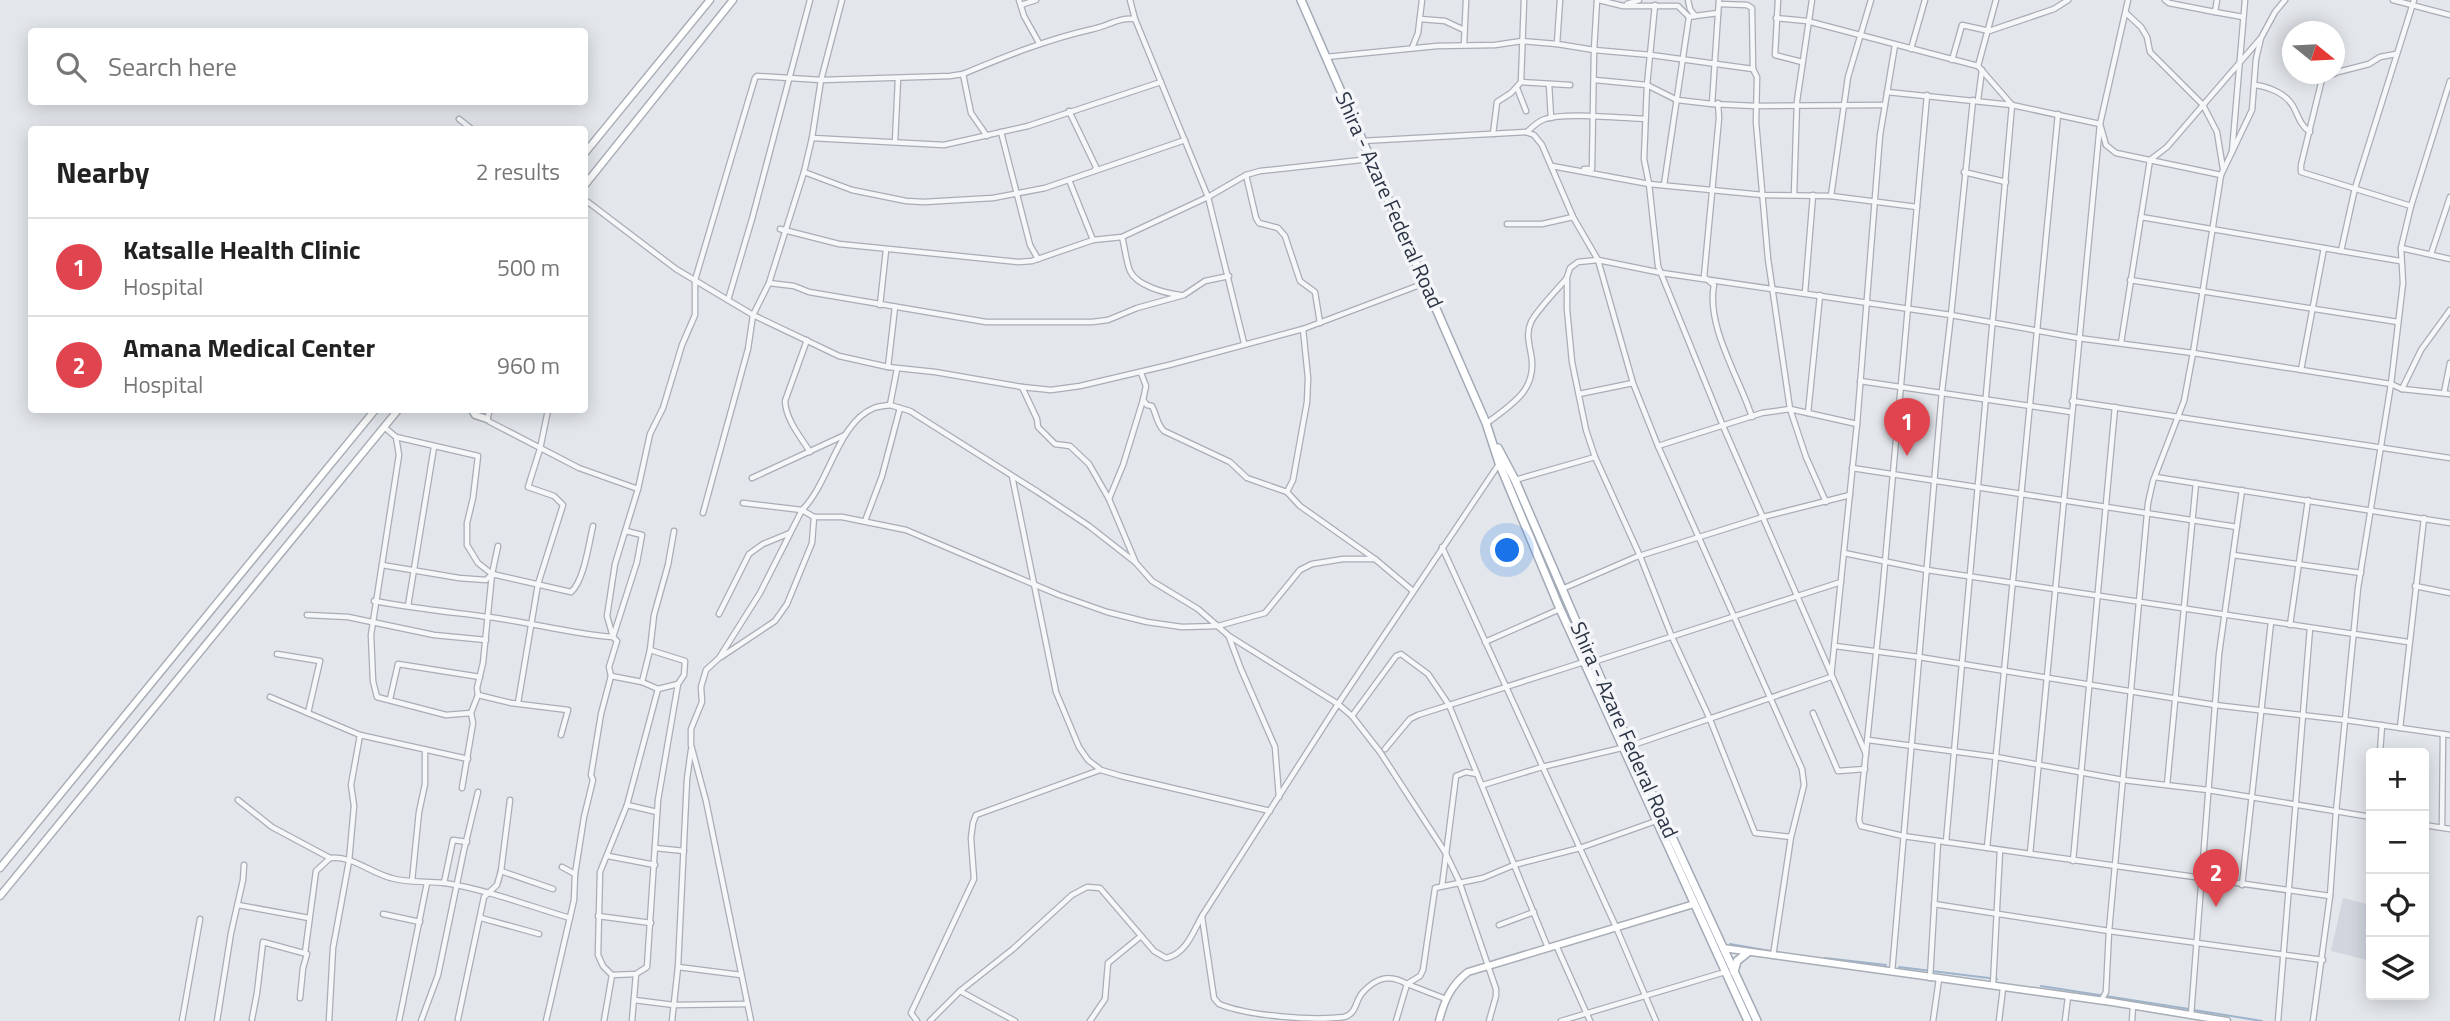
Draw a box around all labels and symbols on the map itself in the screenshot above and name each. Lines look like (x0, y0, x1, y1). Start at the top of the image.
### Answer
north arrow (2282, 21, 2345, 84)
street label: Shira - Azare Federal Road (1328, 86, 1452, 313)
pin: 1 (1884, 398, 1930, 456)
your location (1490, 533, 1524, 567)
street label: Shira - Azare Federal Road (1563, 616, 1687, 843)
pin: 2 (2193, 849, 2239, 907)

